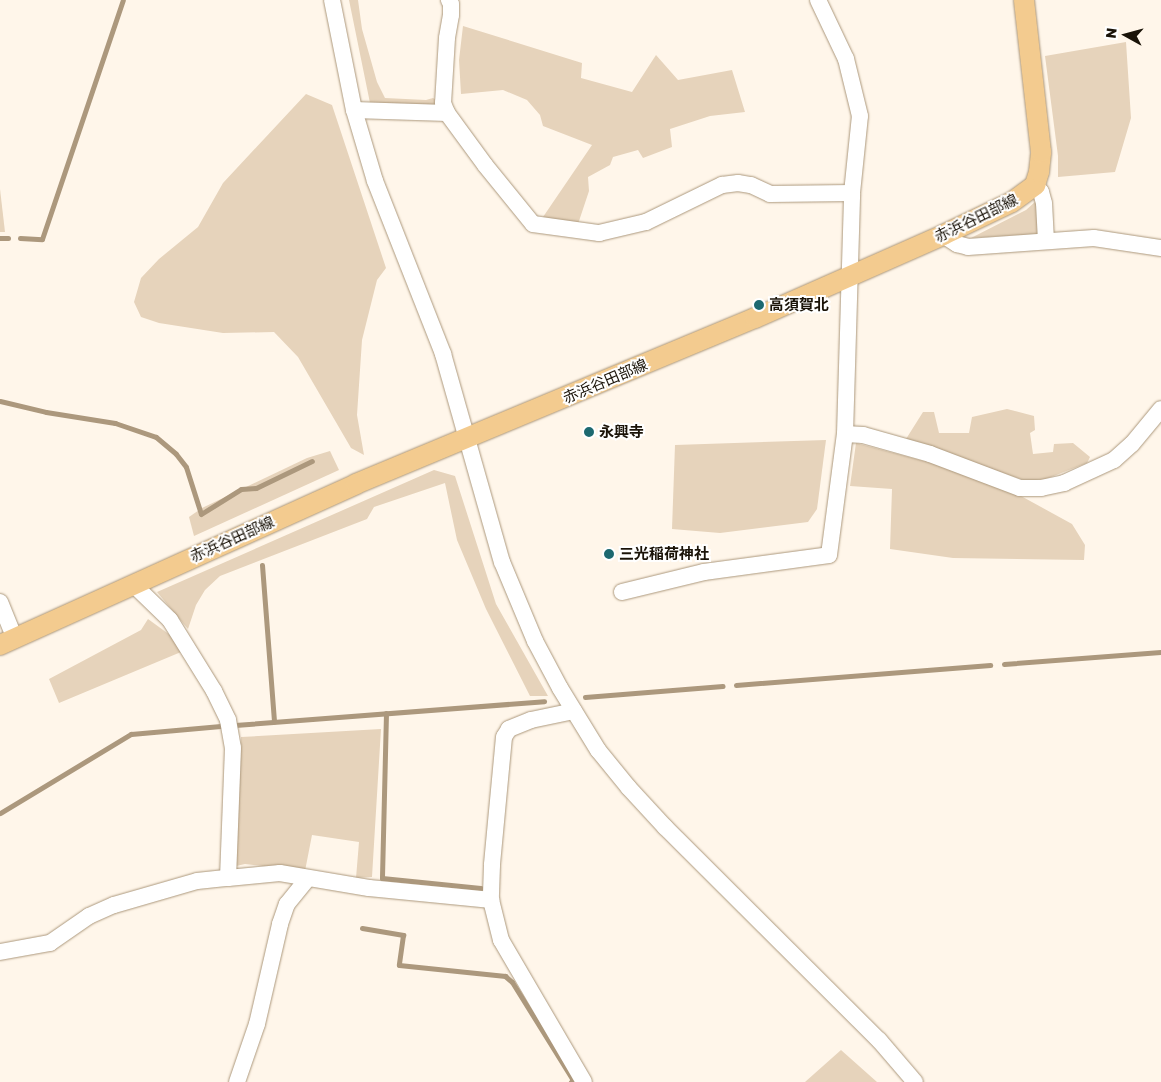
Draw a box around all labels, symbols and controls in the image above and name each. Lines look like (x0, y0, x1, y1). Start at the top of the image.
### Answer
north arrow (1101, 10, 1151, 60)
text: N (1102, 27, 1120, 39)
street label: 赤浜谷田部線 (932, 190, 1020, 246)
place label: 高須賀北 (769, 296, 829, 314)
marker: 高須賀北 (753, 299, 765, 311)
street label: 赤浜谷田部線 (560, 355, 650, 407)
place label: 永興寺 (599, 423, 644, 441)
marker: 永興寺 (583, 426, 595, 438)
street label: 赤浜谷田部線 (187, 512, 277, 566)
place label: 三光稲荷神社 (619, 545, 709, 563)
marker: 三光稲荷神社 (603, 548, 615, 560)

